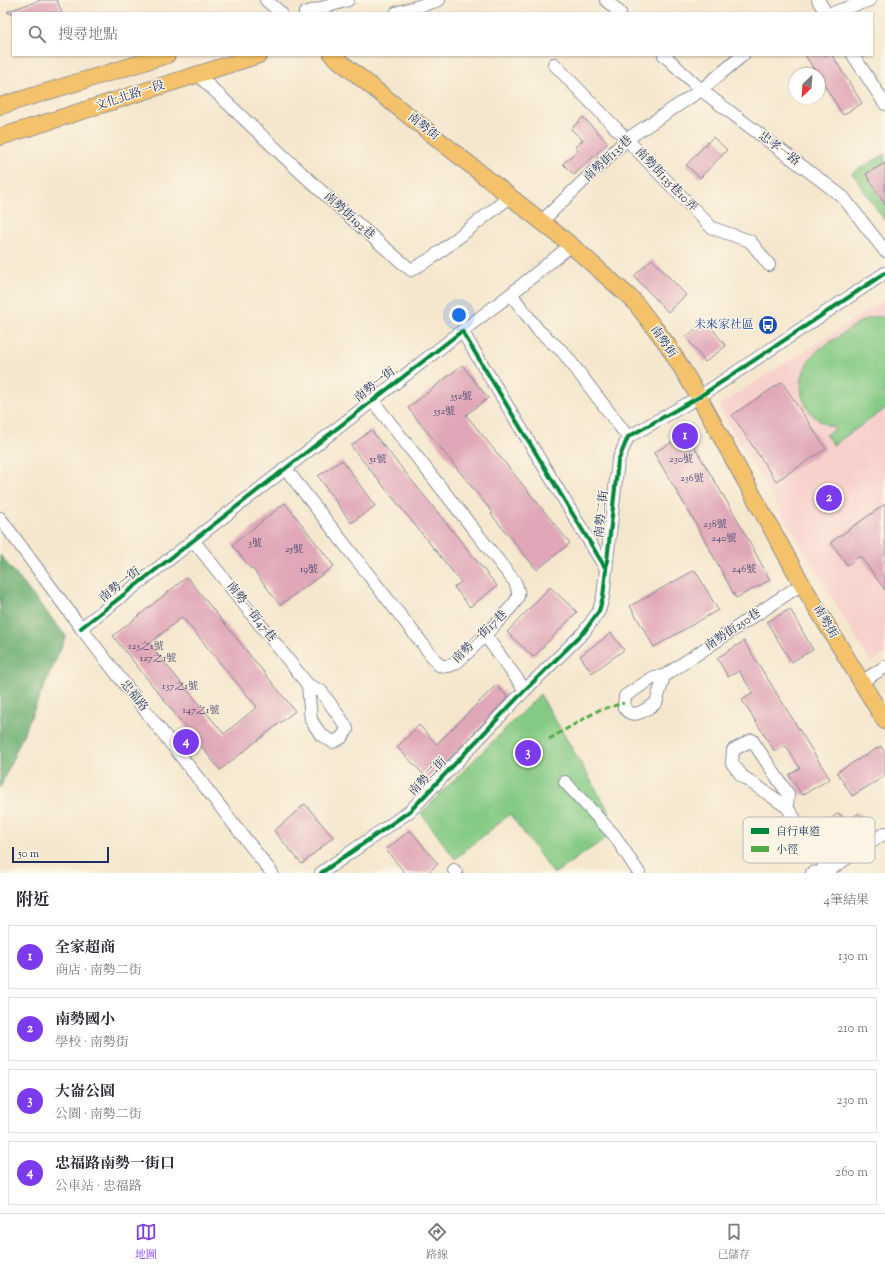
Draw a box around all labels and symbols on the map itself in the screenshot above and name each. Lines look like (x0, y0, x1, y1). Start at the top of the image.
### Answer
north arrow (789, 68, 825, 104)
street label: 文化北路一段 (93, 76, 167, 116)
street label: 南勢街 (403, 109, 444, 146)
street label: 忠孝一路 (754, 127, 804, 171)
street label: 南勢街135巷 (580, 132, 636, 186)
street label: 南勢街135巷10弄 (631, 144, 701, 216)
street label: 南勢街192巷 (319, 188, 379, 244)
your location (449, 305, 469, 325)
bus stop icon: 未來家社區 (757, 314, 779, 336)
place label: 未來家社區 (694, 316, 754, 334)
street label: 南勢街 (645, 322, 681, 363)
street label: 南勢一街 (351, 363, 400, 407)
house number: 352號 (450, 389, 472, 404)
house number: 352號 (433, 404, 455, 419)
pin: 1 (672, 421, 698, 451)
house number: 51號 (369, 452, 386, 467)
house number: 230號 (669, 452, 693, 467)
house number: 236號 (680, 471, 704, 486)
pin: 2 (816, 483, 842, 513)
street label: 南勢二街 (591, 488, 614, 539)
house number: 238號 (703, 517, 727, 532)
house number: 240號 (712, 531, 736, 546)
house number: 3號 (248, 536, 262, 551)
house number: 25號 (285, 542, 303, 557)
house number: 19號 (300, 562, 318, 577)
house number: 246號 (732, 562, 756, 577)
street label: 南勢一街 (96, 563, 145, 607)
street label: 南勢一街47巷 (222, 578, 280, 646)
street label: 南勢街 (808, 602, 842, 643)
street label: 南勢街250巷 (701, 605, 765, 655)
street label: 南勢一街17巷 (449, 606, 511, 668)
house number: 123之1號 (128, 639, 164, 654)
house number: 127之1號 (140, 651, 176, 666)
street label: 忠福路 (116, 676, 152, 716)
house number: 137之1號 (162, 679, 198, 694)
house number: 147之1號 (183, 703, 219, 718)
pin: 4 (173, 727, 199, 757)
pin: 3 (515, 738, 541, 768)
street label: 南勢二街 (405, 753, 452, 801)
legend (743, 817, 875, 863)
text: 自行車道 (776, 824, 820, 840)
text: 小徑 (776, 842, 798, 858)
scale bar (12, 845, 109, 864)

